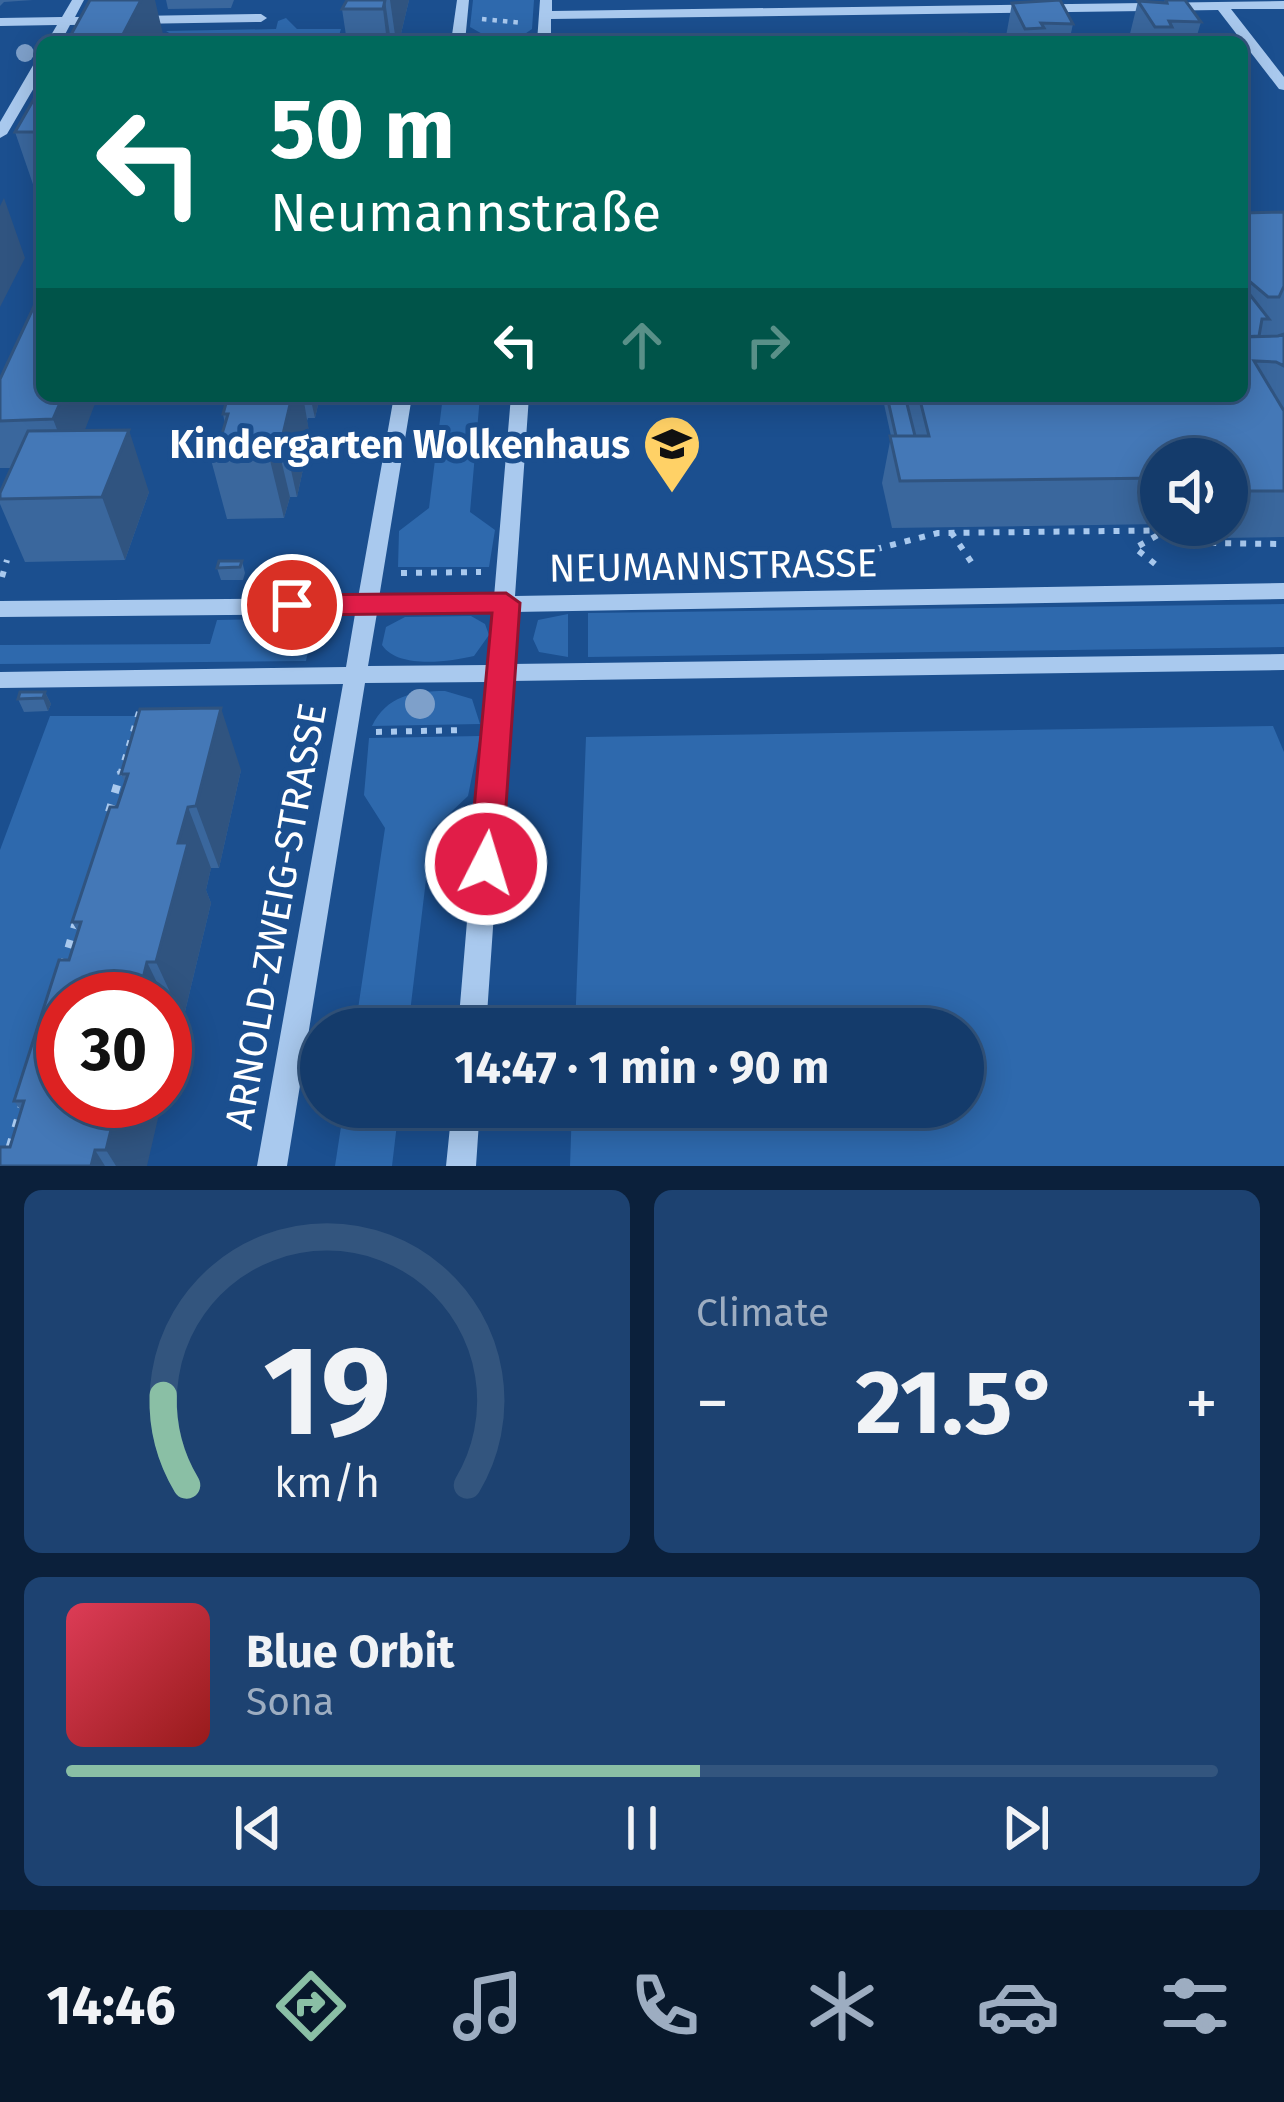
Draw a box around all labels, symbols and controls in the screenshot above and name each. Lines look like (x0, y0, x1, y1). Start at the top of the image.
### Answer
text: 50 m (270, 79, 455, 180)
icon: left (72, 84, 228, 240)
text: Neumannstraße (270, 181, 661, 245)
icon: left (483, 312, 549, 378)
icon: ahead (609, 312, 675, 378)
icon: right (735, 312, 801, 378)
school or university icon: Kindergarten Wolkenhaus (641, 413, 703, 495)
place label: Kindergarten Wolkenhaus (169, 422, 630, 468)
map controls (1140, 438, 1248, 546)
button: sound (1140, 438, 1248, 546)
street label: NEUMANNSTRASSE (548, 540, 878, 592)
pin (241, 554, 343, 656)
icon: arrive (259, 572, 325, 638)
street label: ARNOLD-ZWEIG-STRASSE (216, 700, 336, 1133)
position arrow (423, 801, 549, 927)
speed limit sign: 30 (36, 972, 192, 1128)
text: 14:47 · 1 min · 90 m (455, 1041, 829, 1095)
text: Climate (696, 1290, 829, 1336)
text: 19 (263, 1317, 391, 1467)
text: 21.5° (856, 1349, 1059, 1457)
text: − (696, 1364, 729, 1443)
text: + (1185, 1364, 1218, 1443)
text: km/h (274, 1456, 380, 1507)
text: Blue Orbit (246, 1625, 454, 1679)
text: Sona (246, 1679, 334, 1725)
icon: previous (225, 1795, 291, 1861)
icon: pause (609, 1795, 675, 1861)
icon: next (993, 1795, 1059, 1861)
icon: directions (269, 1964, 353, 2048)
icon: music (446, 1964, 530, 2048)
icon: phone (623, 1964, 707, 2048)
icon: climate (800, 1964, 884, 2048)
icon: car (976, 1964, 1060, 2048)
icon: filters (1153, 1964, 1237, 2048)
text: 14:46 (46, 1974, 176, 2038)

